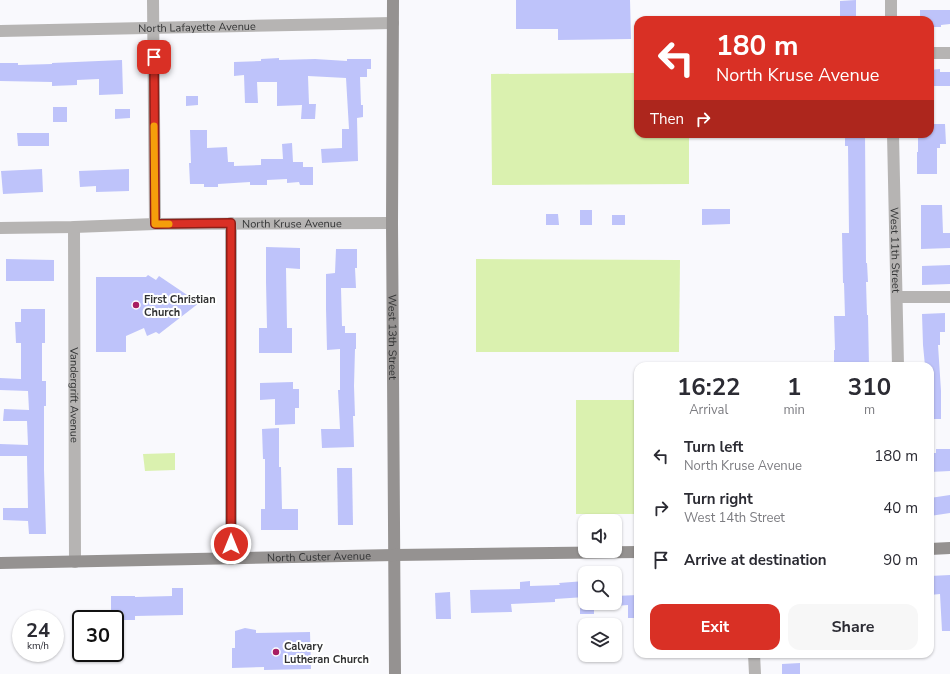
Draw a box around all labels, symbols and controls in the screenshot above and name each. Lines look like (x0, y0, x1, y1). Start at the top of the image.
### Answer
street label: North Lafayette Avenue (138, 19, 256, 36)
text: 180 m (716, 27, 799, 65)
icon: left (650, 32, 702, 84)
pin (137, 40, 171, 74)
icon: arrive (143, 46, 165, 68)
text: North Kruse Avenue (716, 63, 879, 87)
icon: right (692, 108, 714, 130)
text: Then (650, 109, 684, 129)
street label: West 11th Street (887, 207, 903, 293)
street label: North Kruse Avenue (242, 216, 342, 232)
place label: First Christian Church (144, 292, 216, 320)
street label: West 13th Street (384, 294, 400, 380)
marker: First Christian Church (131, 300, 141, 310)
street label: Vandergrift Avenue (66, 346, 82, 443)
text: 16:22 (677, 371, 740, 403)
text: 1 (787, 371, 801, 403)
text: 310 (848, 371, 891, 403)
text: Arrival (689, 401, 728, 419)
text: min (783, 401, 805, 419)
text: m (864, 401, 875, 419)
text: Turn left (684, 437, 743, 457)
icon: left (650, 445, 672, 467)
text: 180 m (874, 446, 918, 466)
text: North Kruse Avenue (684, 457, 802, 475)
text: Turn right (684, 489, 753, 509)
icon: right (650, 497, 672, 519)
text: 40 m (883, 498, 918, 518)
text: West 14th Street (684, 509, 785, 527)
map controls (578, 514, 622, 662)
button: sound (578, 514, 622, 558)
position arrow (210, 523, 252, 565)
street label: North Custer Avenue (267, 548, 371, 566)
icon: arrive (650, 549, 672, 571)
text: Arrive at destination (684, 550, 827, 570)
text: 90 m (883, 550, 918, 570)
button: search (578, 566, 622, 610)
button: Exit (650, 604, 780, 650)
button: Share (788, 604, 918, 650)
speed limit sign: 30 (72, 610, 124, 662)
text: 24 (26, 617, 50, 644)
button: layers (578, 618, 622, 662)
text: km/h (27, 639, 49, 653)
place label: Calvary Lutheran Church (284, 639, 369, 667)
marker: Calvary Lutheran Church (271, 647, 281, 657)

